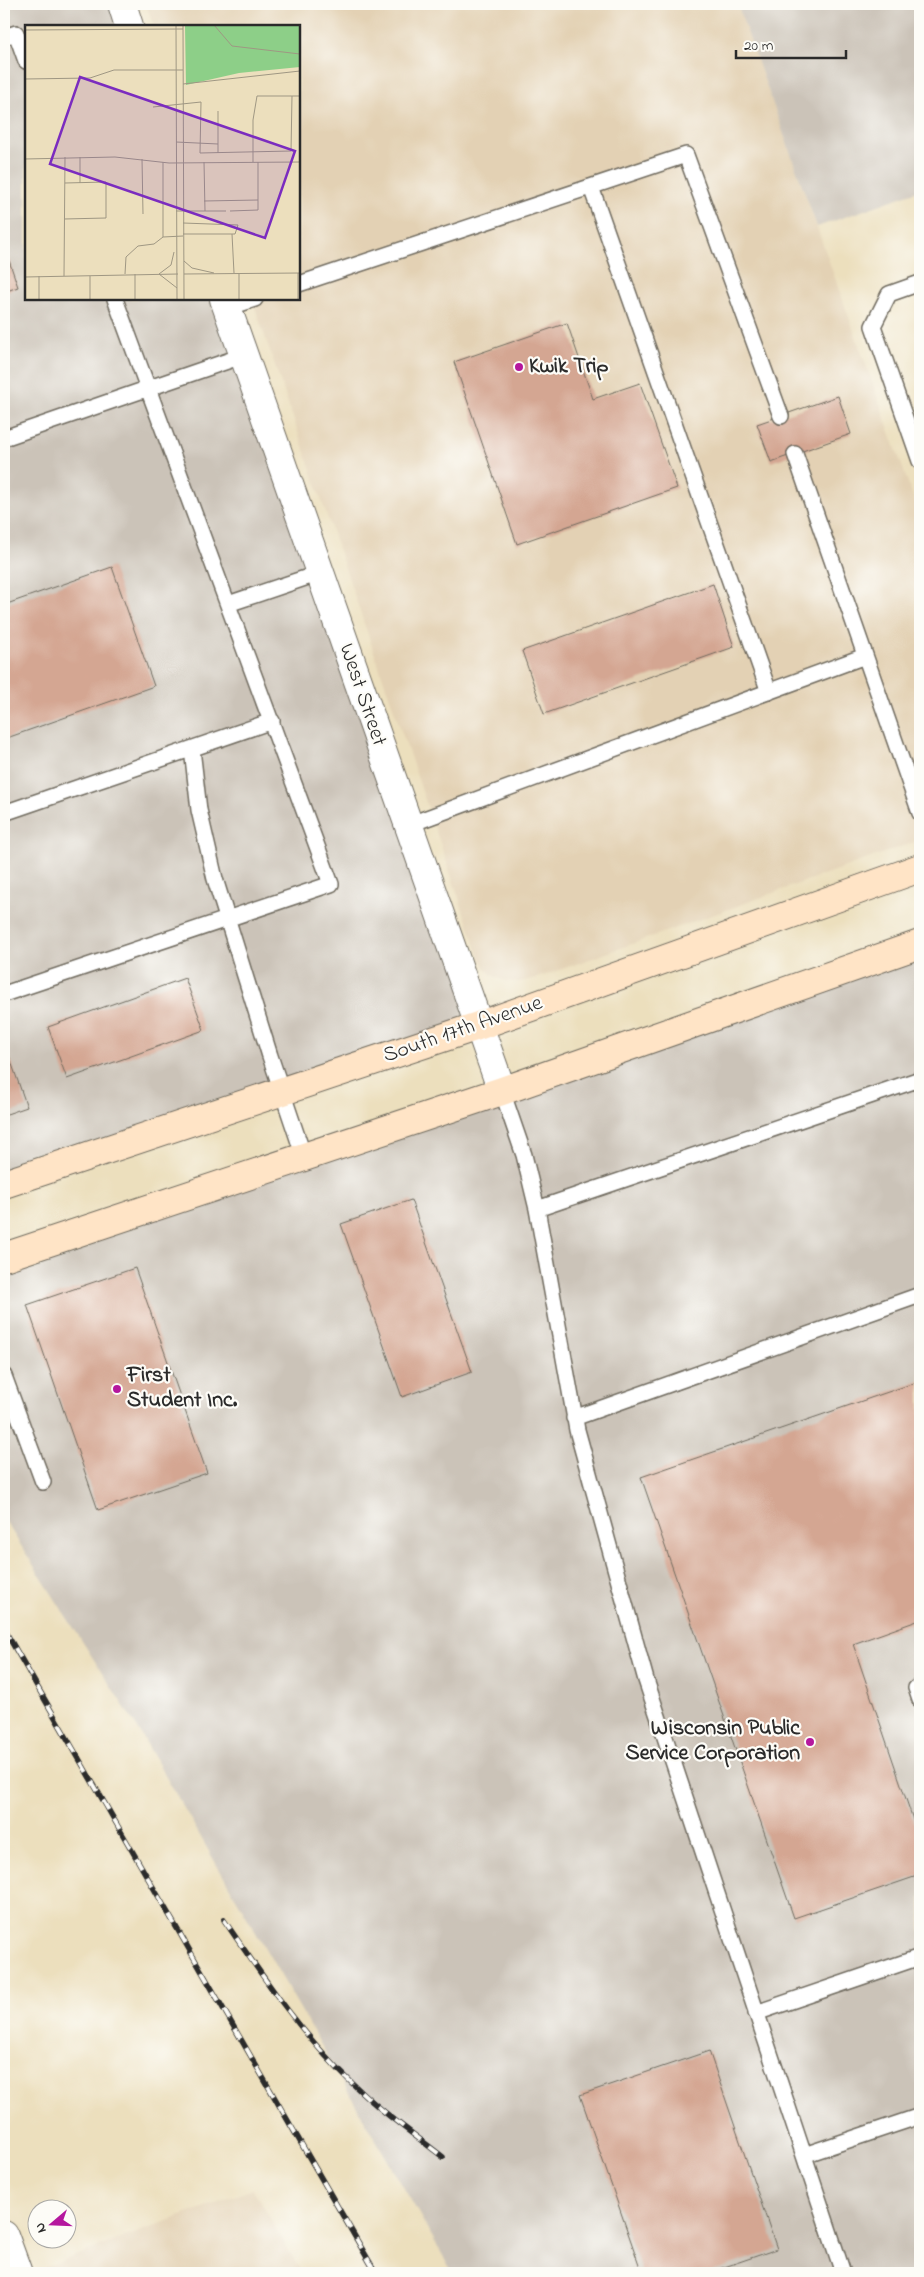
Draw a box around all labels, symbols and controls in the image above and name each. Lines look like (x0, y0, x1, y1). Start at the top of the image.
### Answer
inset map (25, 25, 300, 300)
scale bar (736, 28, 846, 60)
text: 20 m (744, 35, 774, 57)
place label: Kwik Trip (529, 351, 609, 383)
marker: Kwik Trip (513, 361, 525, 373)
street label: West Street (330, 639, 395, 751)
street label: South 17th Avenue (379, 988, 547, 1072)
place label: First Student Inc. (126, 1360, 238, 1417)
marker: First Student Inc. (111, 1383, 123, 1395)
place label: Wisconsin Public Service Corporation (626, 1713, 801, 1770)
marker: Wisconsin Public Service Corporation (804, 1736, 816, 1748)
north arrow (28, 2200, 78, 2250)
text: N (30, 2220, 53, 2236)

